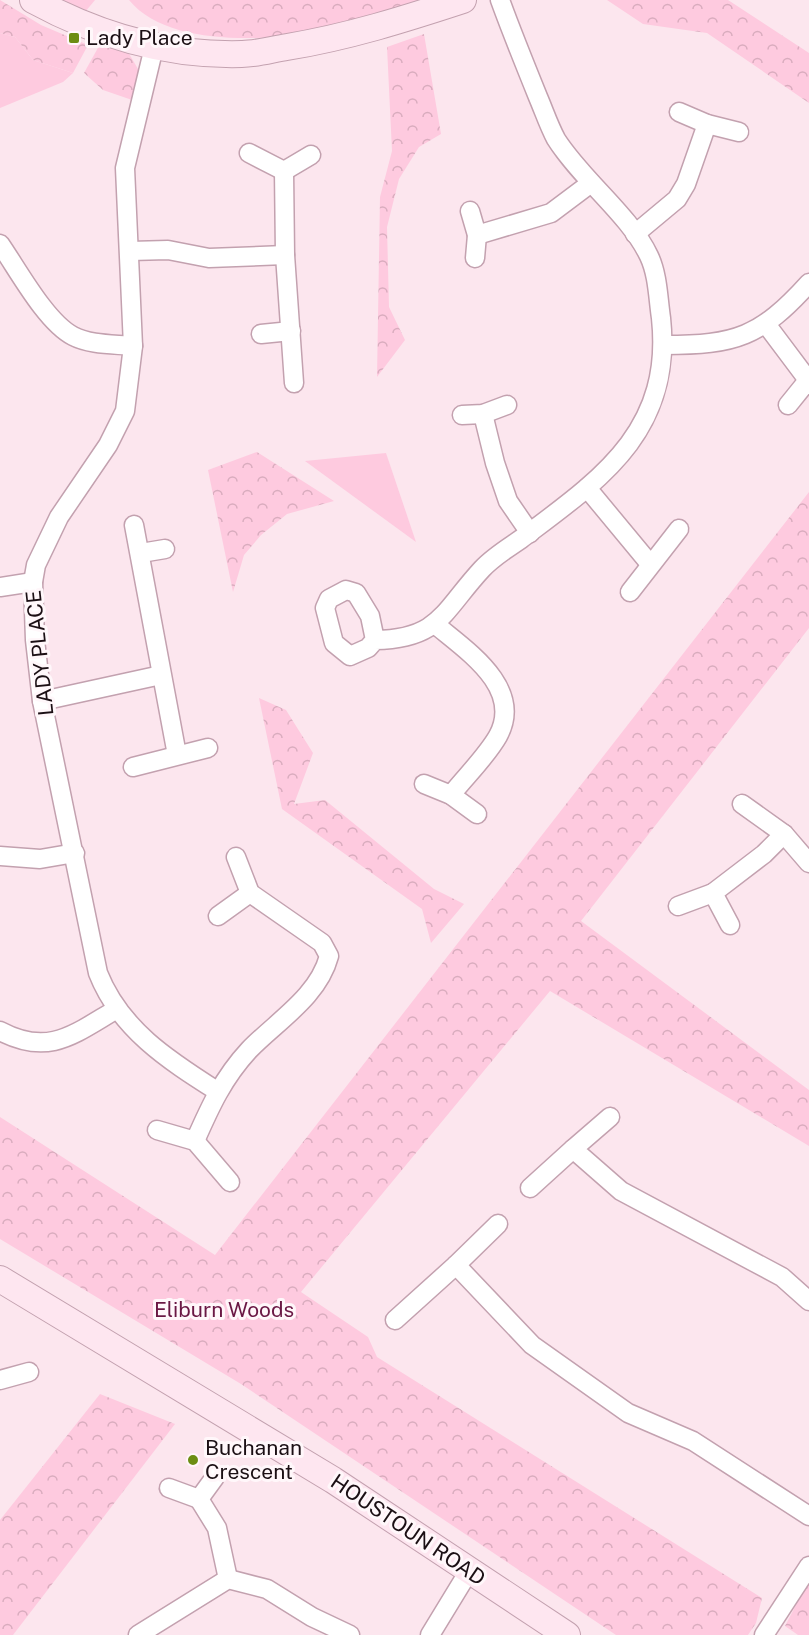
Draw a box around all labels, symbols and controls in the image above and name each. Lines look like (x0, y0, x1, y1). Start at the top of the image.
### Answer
place label: Lady Place (86, 25, 193, 50)
marker: Lady Place (67, 31, 81, 45)
street label: LADY PLACE (20, 589, 59, 717)
park label: Eliburn Woods (154, 1297, 294, 1322)
place label: Buchanan Crescent (205, 1435, 302, 1484)
marker: Buchanan Crescent (186, 1453, 200, 1467)
street label: HOUSTOUN ROAD (326, 1469, 490, 1591)

